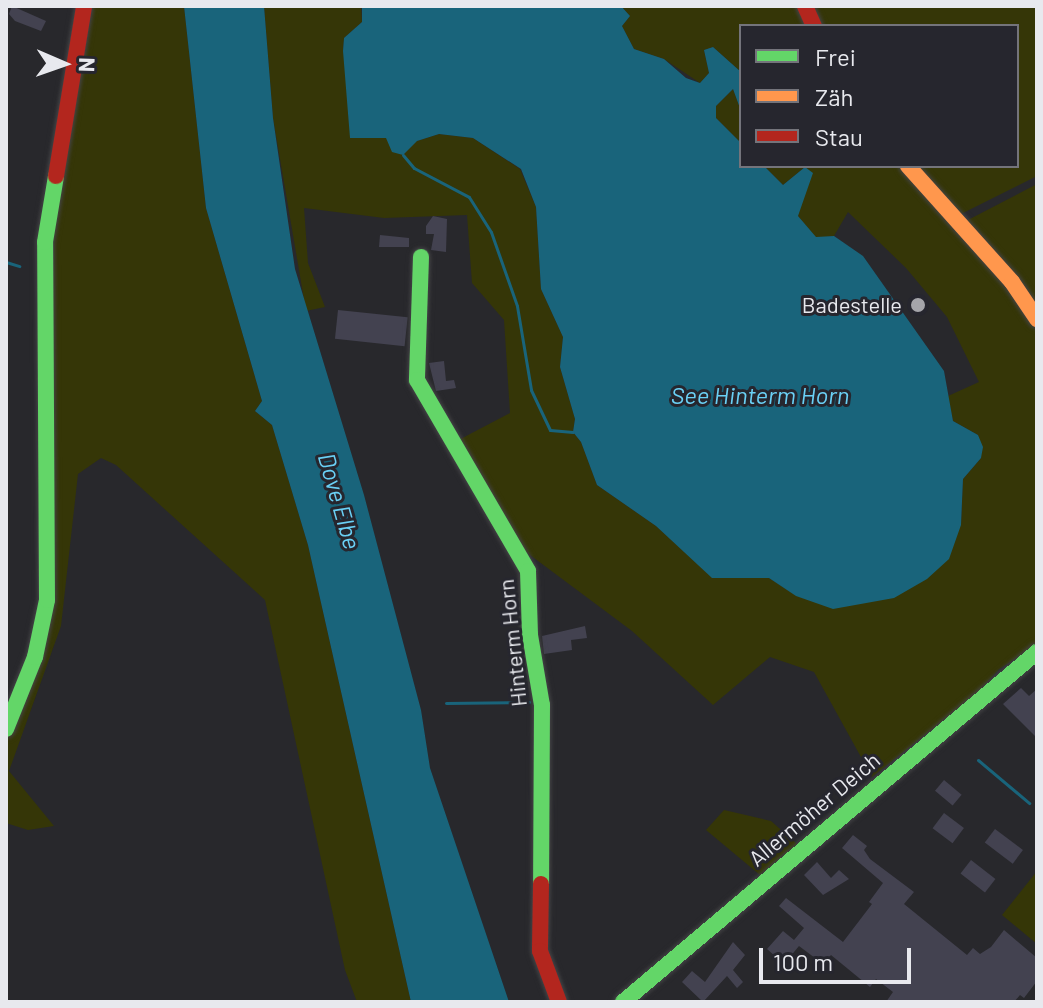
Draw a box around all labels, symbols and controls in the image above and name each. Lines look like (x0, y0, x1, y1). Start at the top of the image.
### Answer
north arrow (24, 24, 104, 104)
legend (739, 24, 1019, 168)
text: Frei (815, 42, 856, 71)
text: N (75, 57, 101, 73)
text: Zäh (815, 82, 853, 111)
text: Stau (815, 122, 863, 151)
place label: Badestelle (802, 292, 902, 318)
marker: Badestelle (909, 296, 927, 314)
water label: See Hinterm Horn (671, 381, 849, 409)
water label: Dove Elbe (313, 450, 367, 552)
street label: Hinterm Horn (492, 578, 532, 708)
street label: Allermöher Deich (743, 746, 885, 872)
scale bar (763, 932, 915, 982)
text: 100 m (773, 947, 833, 976)

